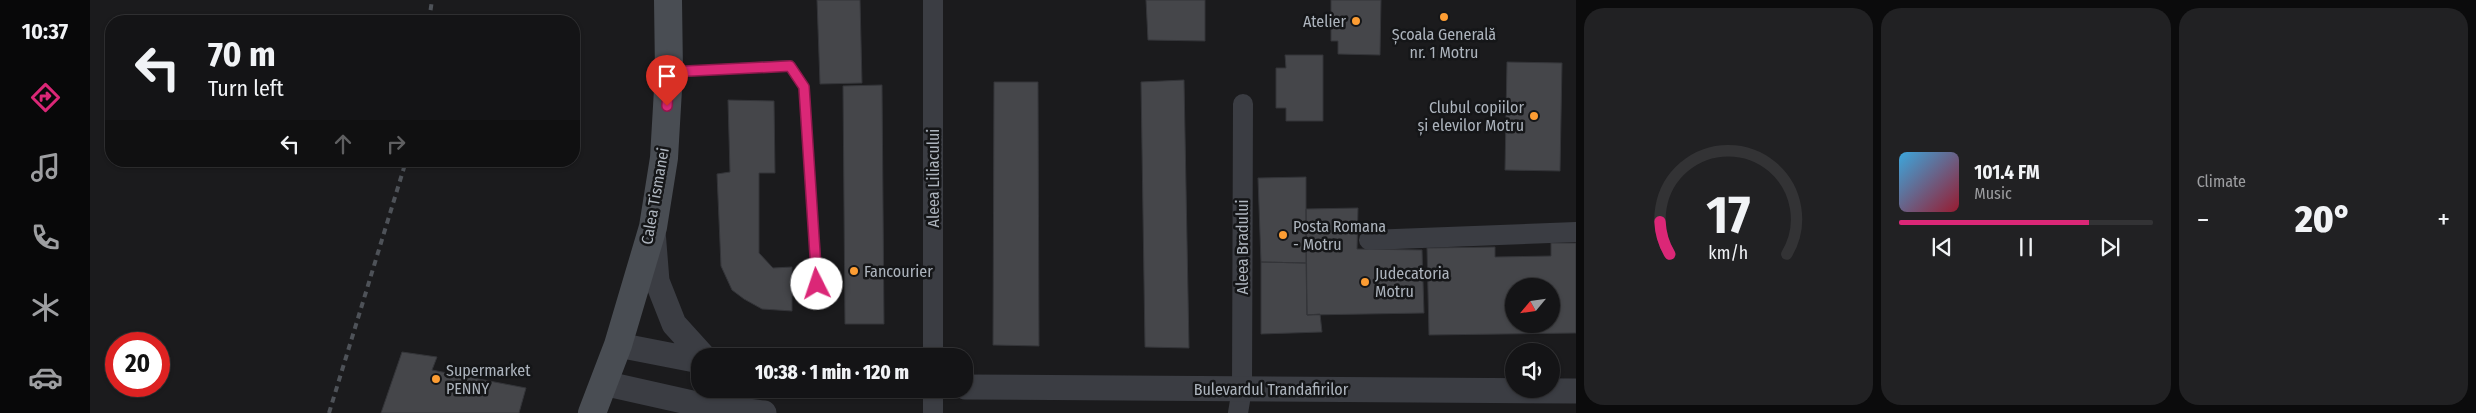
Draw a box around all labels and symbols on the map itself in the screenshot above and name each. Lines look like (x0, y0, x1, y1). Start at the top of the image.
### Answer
marker: Școala Generală nr. 1 Motru (1438, 11, 1450, 23)
place label: Atelier (1303, 12, 1346, 31)
marker: Atelier (1350, 15, 1362, 27)
place label: Școala Generală nr. 1 Motru (1392, 25, 1496, 62)
pin (646, 55, 688, 106)
place label: Clubul copiilor și elevilor Motru (1417, 98, 1524, 136)
marker: Clubul copiilor și elevilor Motru (1528, 110, 1540, 122)
street label: Aleea Liliacului (924, 129, 943, 227)
street label: Calea Tismanei (637, 146, 673, 246)
street label: Aleea Bradului (1233, 199, 1252, 295)
place label: Posta Romana - Motru (1293, 217, 1386, 254)
marker: Posta Romana - Motru (1277, 229, 1289, 241)
position arrow (790, 257, 842, 309)
place label: Fancourier (864, 262, 933, 281)
place label: Judecatoria Motru (1375, 264, 1450, 301)
marker: Fancourier (848, 265, 860, 277)
marker: Judecatoria Motru (1359, 276, 1371, 288)
north arrow (1505, 278, 1560, 332)
speed limit sign: 20 (105, 332, 170, 397)
place label: Supermarket PENNY (446, 361, 531, 398)
marker: Supermarket PENNY (430, 373, 442, 385)
street label: Bulevardul Trandafirilor (1194, 380, 1349, 399)

